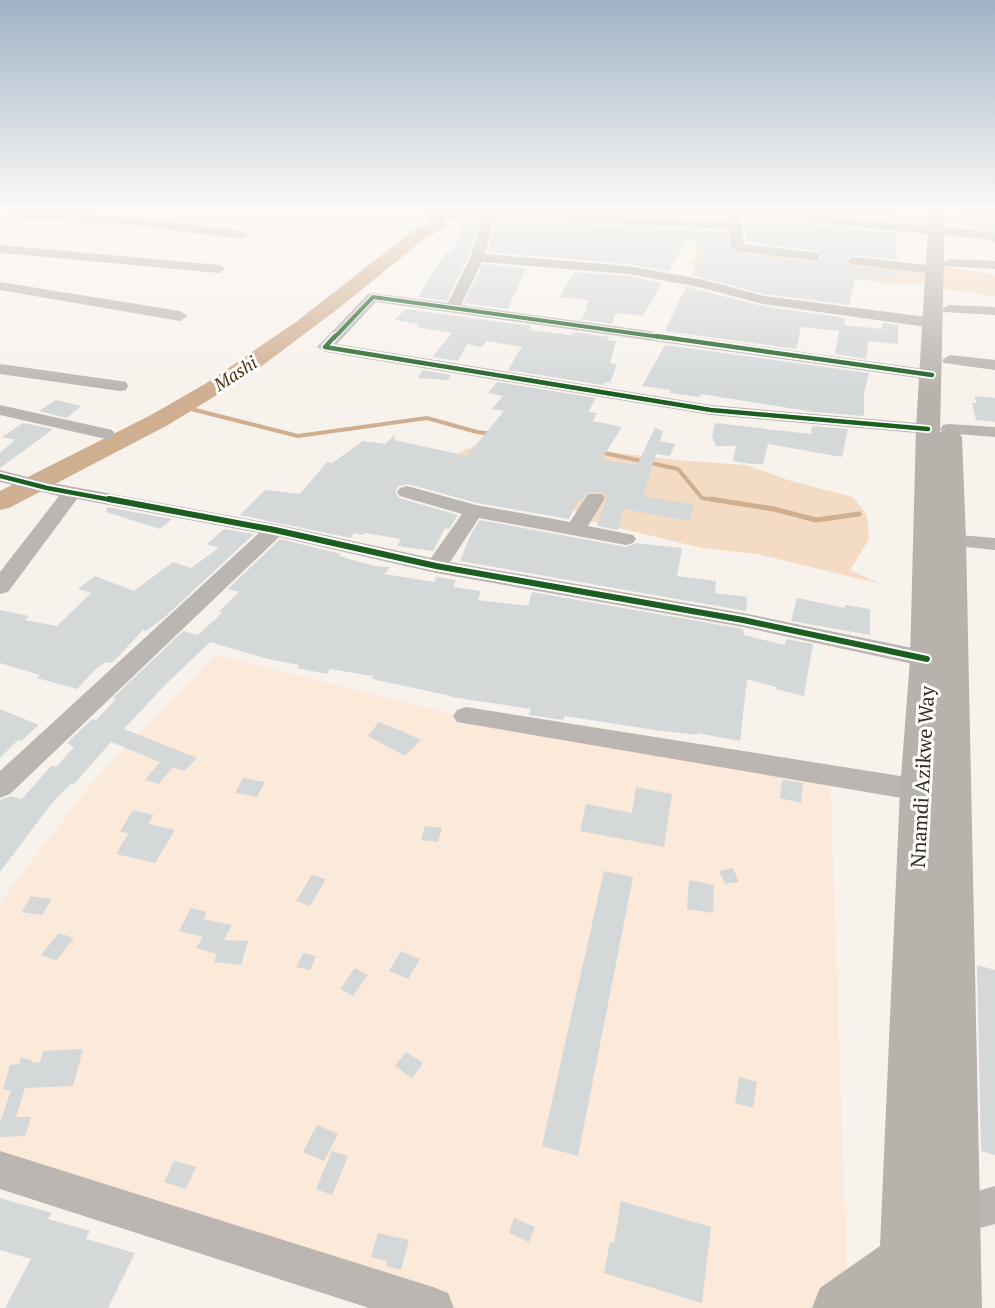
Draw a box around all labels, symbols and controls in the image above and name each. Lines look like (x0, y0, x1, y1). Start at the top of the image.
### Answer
water label: Mashi (208, 350, 261, 397)
street label: Nnamdi Azikwe Way (904, 685, 940, 869)

